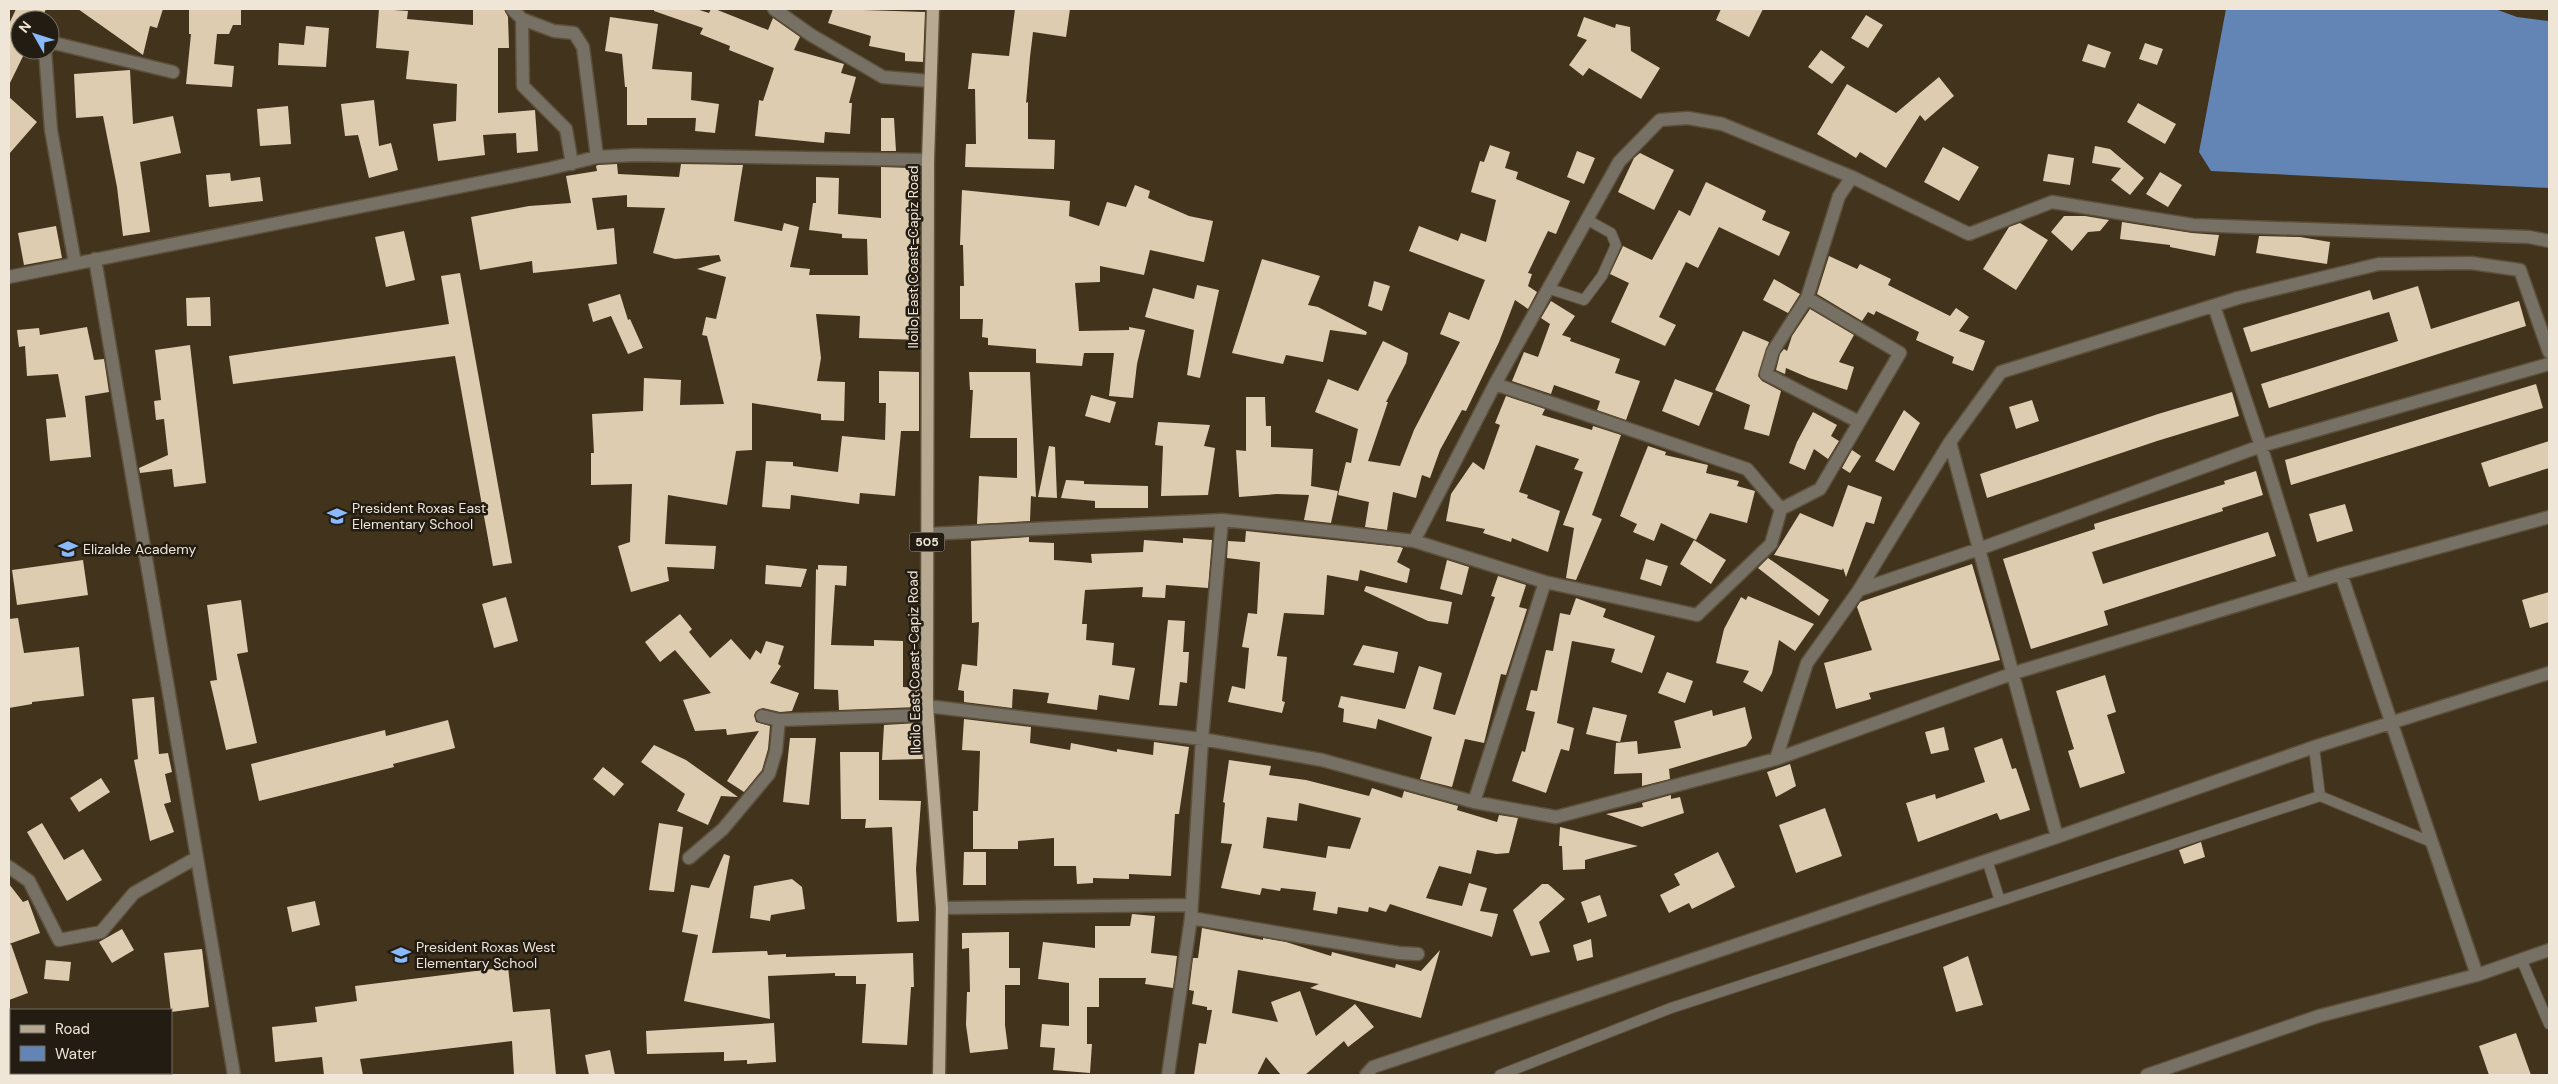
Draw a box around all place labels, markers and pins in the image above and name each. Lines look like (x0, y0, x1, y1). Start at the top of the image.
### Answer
place label: President Roxas East Elementary School (352, 499, 486, 533)
school or university icon: President Roxas East Elementary School (326, 505, 348, 527)
school or university icon: Elizalde Academy (57, 538, 79, 560)
place label: Elizalde Academy (83, 540, 197, 558)
place label: President Roxas West Elementary School (416, 938, 556, 972)
school or university icon: President Roxas West Elementary School (390, 944, 412, 966)

